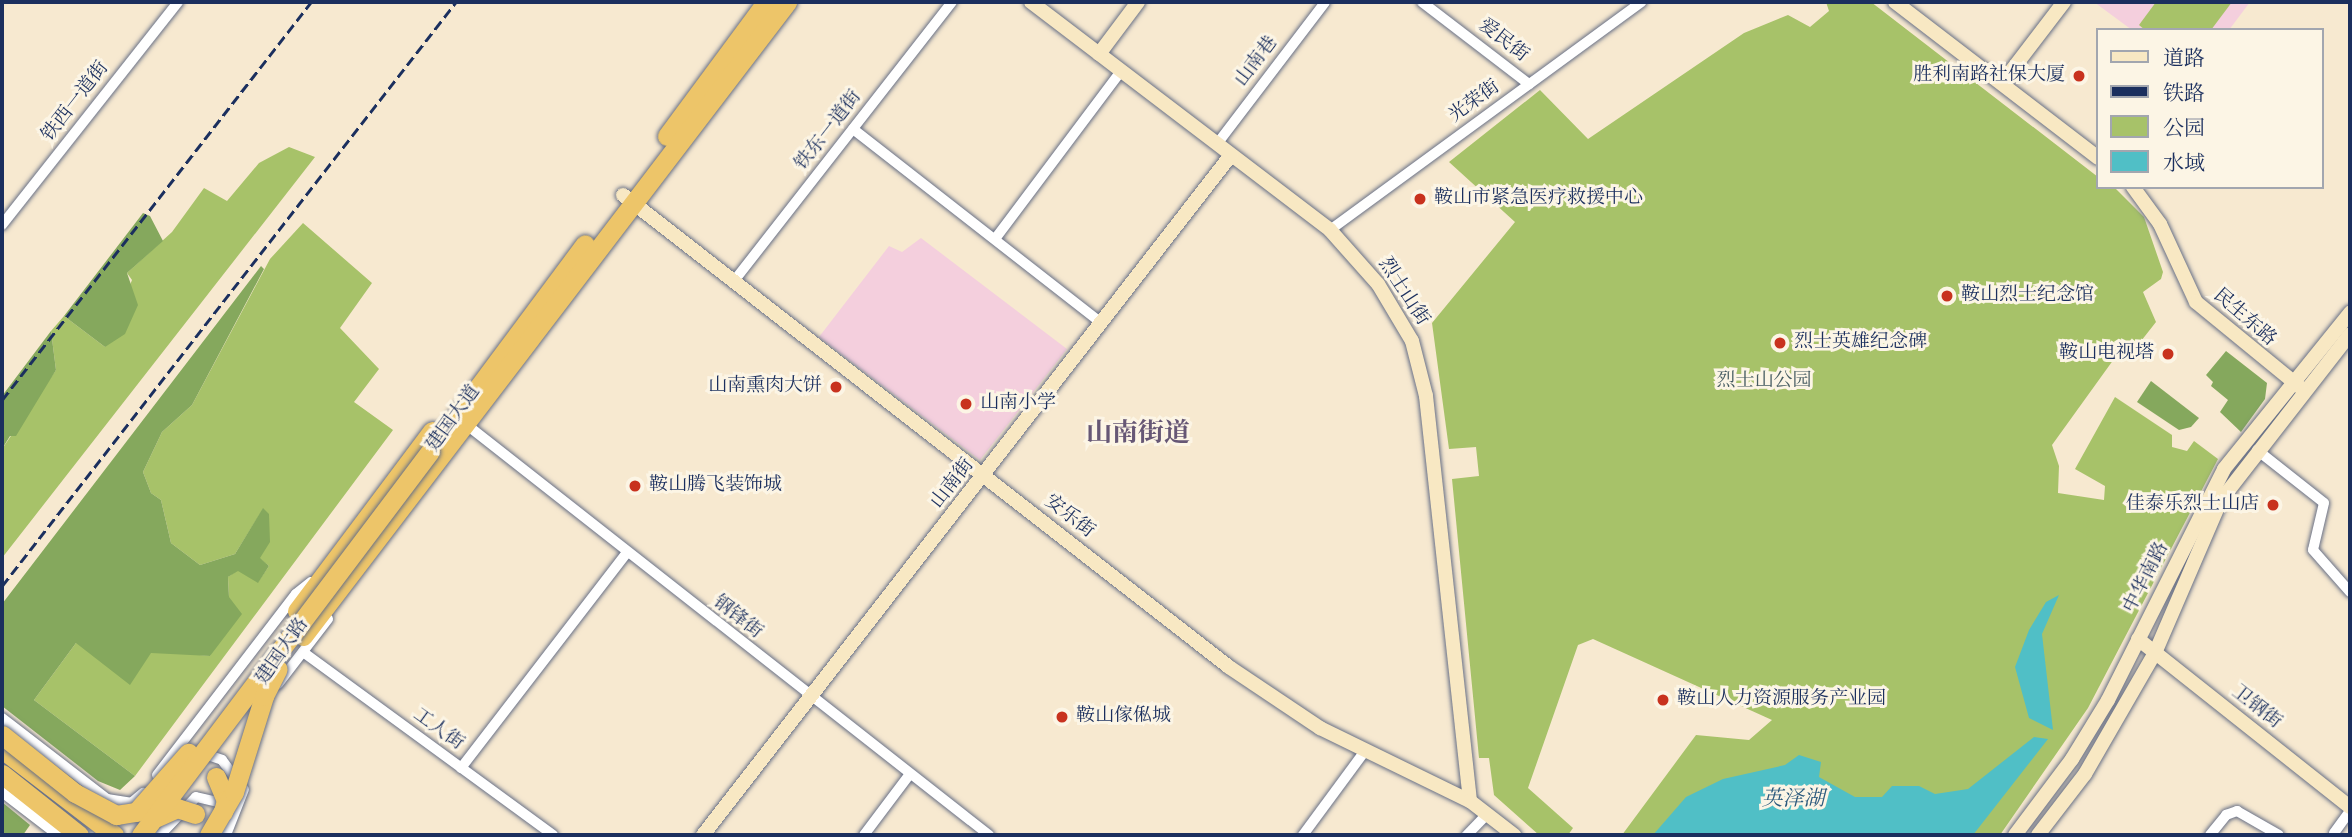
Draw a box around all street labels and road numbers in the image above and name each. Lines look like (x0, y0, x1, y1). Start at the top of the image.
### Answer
street label: 爱民街 (1474, 14, 1532, 68)
street label: 山南巷 (1231, 32, 1283, 92)
street label: 铁西一道街 (38, 58, 114, 146)
street label: 光荣街 (1445, 76, 1505, 128)
street label: 铁东一道街 (791, 87, 867, 175)
street label: 烈士山街 (1373, 254, 1433, 330)
street label: 民生东路 (2208, 284, 2280, 352)
street label: 建国大道 (422, 382, 486, 456)
street label: 山南街 (926, 455, 980, 513)
street label: 安乐街 (1040, 490, 1098, 544)
street label: 中华南路 (2120, 539, 2174, 617)
street label: 钢锋街 (708, 591, 766, 645)
street label: 建国大路 (252, 614, 314, 690)
street label: 卫钢街 (2227, 681, 2285, 735)
street label: 工人街 (408, 704, 468, 756)

